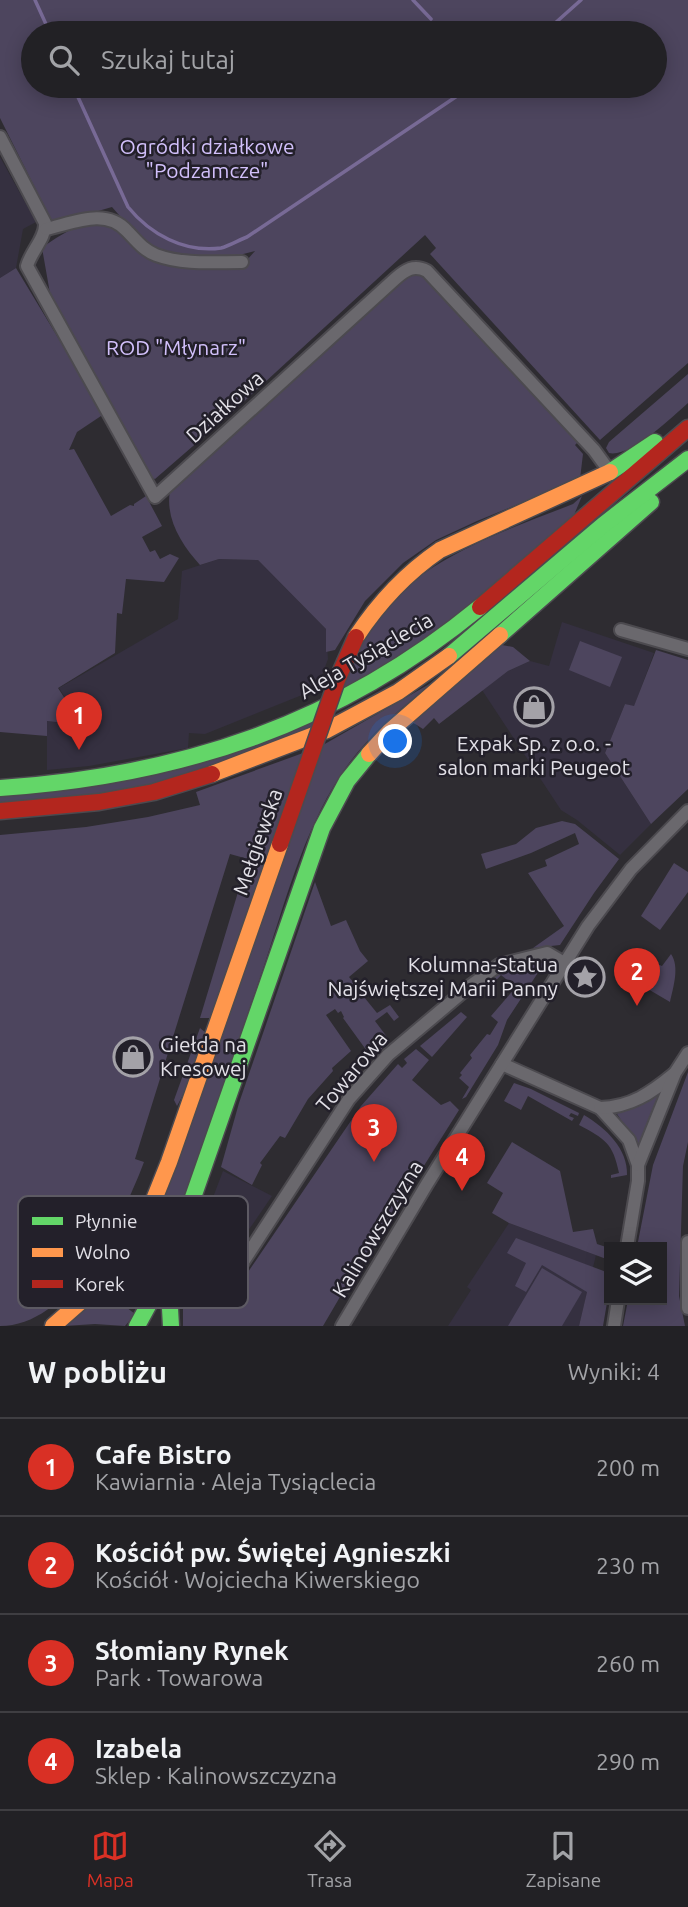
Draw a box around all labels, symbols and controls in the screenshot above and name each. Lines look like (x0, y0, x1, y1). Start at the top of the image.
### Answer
search box (21, 21, 667, 98)
icon: search (45, 41, 83, 79)
text: Szukaj tutaj (101, 45, 235, 74)
park label: Ogródki działkowe "Podzamcze" (119, 134, 295, 182)
park label: ROD "Młynarz" (106, 335, 246, 359)
street label: Działkowa (181, 365, 268, 447)
street label: Aleja Tysiąclecia (294, 607, 437, 703)
shop icon: Expak Sp. z o.o. - salon marki Peugeot (513, 686, 555, 728)
pin: 1 (56, 692, 102, 750)
your location (378, 724, 412, 758)
place label: Expak Sp. z o.o. - salon marki Peugeot (438, 731, 630, 779)
street label: Mełgiewska (228, 785, 286, 898)
pin: 2 (614, 948, 660, 1006)
place label: Kolumna-Statua Najświętszej Marii Panny (328, 952, 558, 1000)
place icon: Kolumna-Statua Najświętszej Marii Panny (564, 956, 606, 998)
street label: Towarowa (311, 1026, 392, 1116)
place label: Giełda na Kresowej (160, 1032, 247, 1080)
shop icon: Giełda na Kresowej (112, 1036, 154, 1078)
pin: 3 (351, 1104, 397, 1162)
pin: 4 (439, 1133, 485, 1191)
street label: Kalinowszczyzna (327, 1156, 427, 1301)
legend (18, 1196, 248, 1308)
text: Płynnie (75, 1210, 137, 1232)
text: Wolno (75, 1241, 130, 1263)
map controls (604, 1242, 667, 1305)
button: layers (604, 1242, 667, 1305)
text: Korek (75, 1273, 125, 1295)
text: W pobliżu (28, 1355, 167, 1389)
text: Wyniki: 4 (568, 1359, 660, 1384)
text: Cafe Bistro (95, 1440, 232, 1469)
text: 1 (45, 1455, 57, 1480)
text: 200 m (596, 1455, 660, 1480)
text: Kawiarnia · Aleja Tysiąclecia (95, 1469, 376, 1494)
text: Kościół pw. Świętej Agnieszki (95, 1538, 451, 1567)
text: 2 (45, 1553, 57, 1578)
text: 230 m (596, 1553, 660, 1578)
text: Kościół · Wojciecha Kiwerskiego (95, 1567, 420, 1592)
text: Słomiany Rynek (95, 1636, 288, 1665)
text: 3 (45, 1651, 57, 1676)
text: 260 m (596, 1651, 660, 1676)
text: Park · Towarowa (95, 1665, 263, 1690)
text: Izabela (95, 1734, 182, 1763)
text: 4 (45, 1749, 57, 1774)
text: 290 m (596, 1749, 660, 1774)
text: Sklep · Kalinowszczyzna (95, 1763, 337, 1788)
tab: Mapa (87, 1827, 134, 1891)
tab: Trasa (307, 1827, 352, 1891)
tab: Zapisane (526, 1827, 601, 1891)

